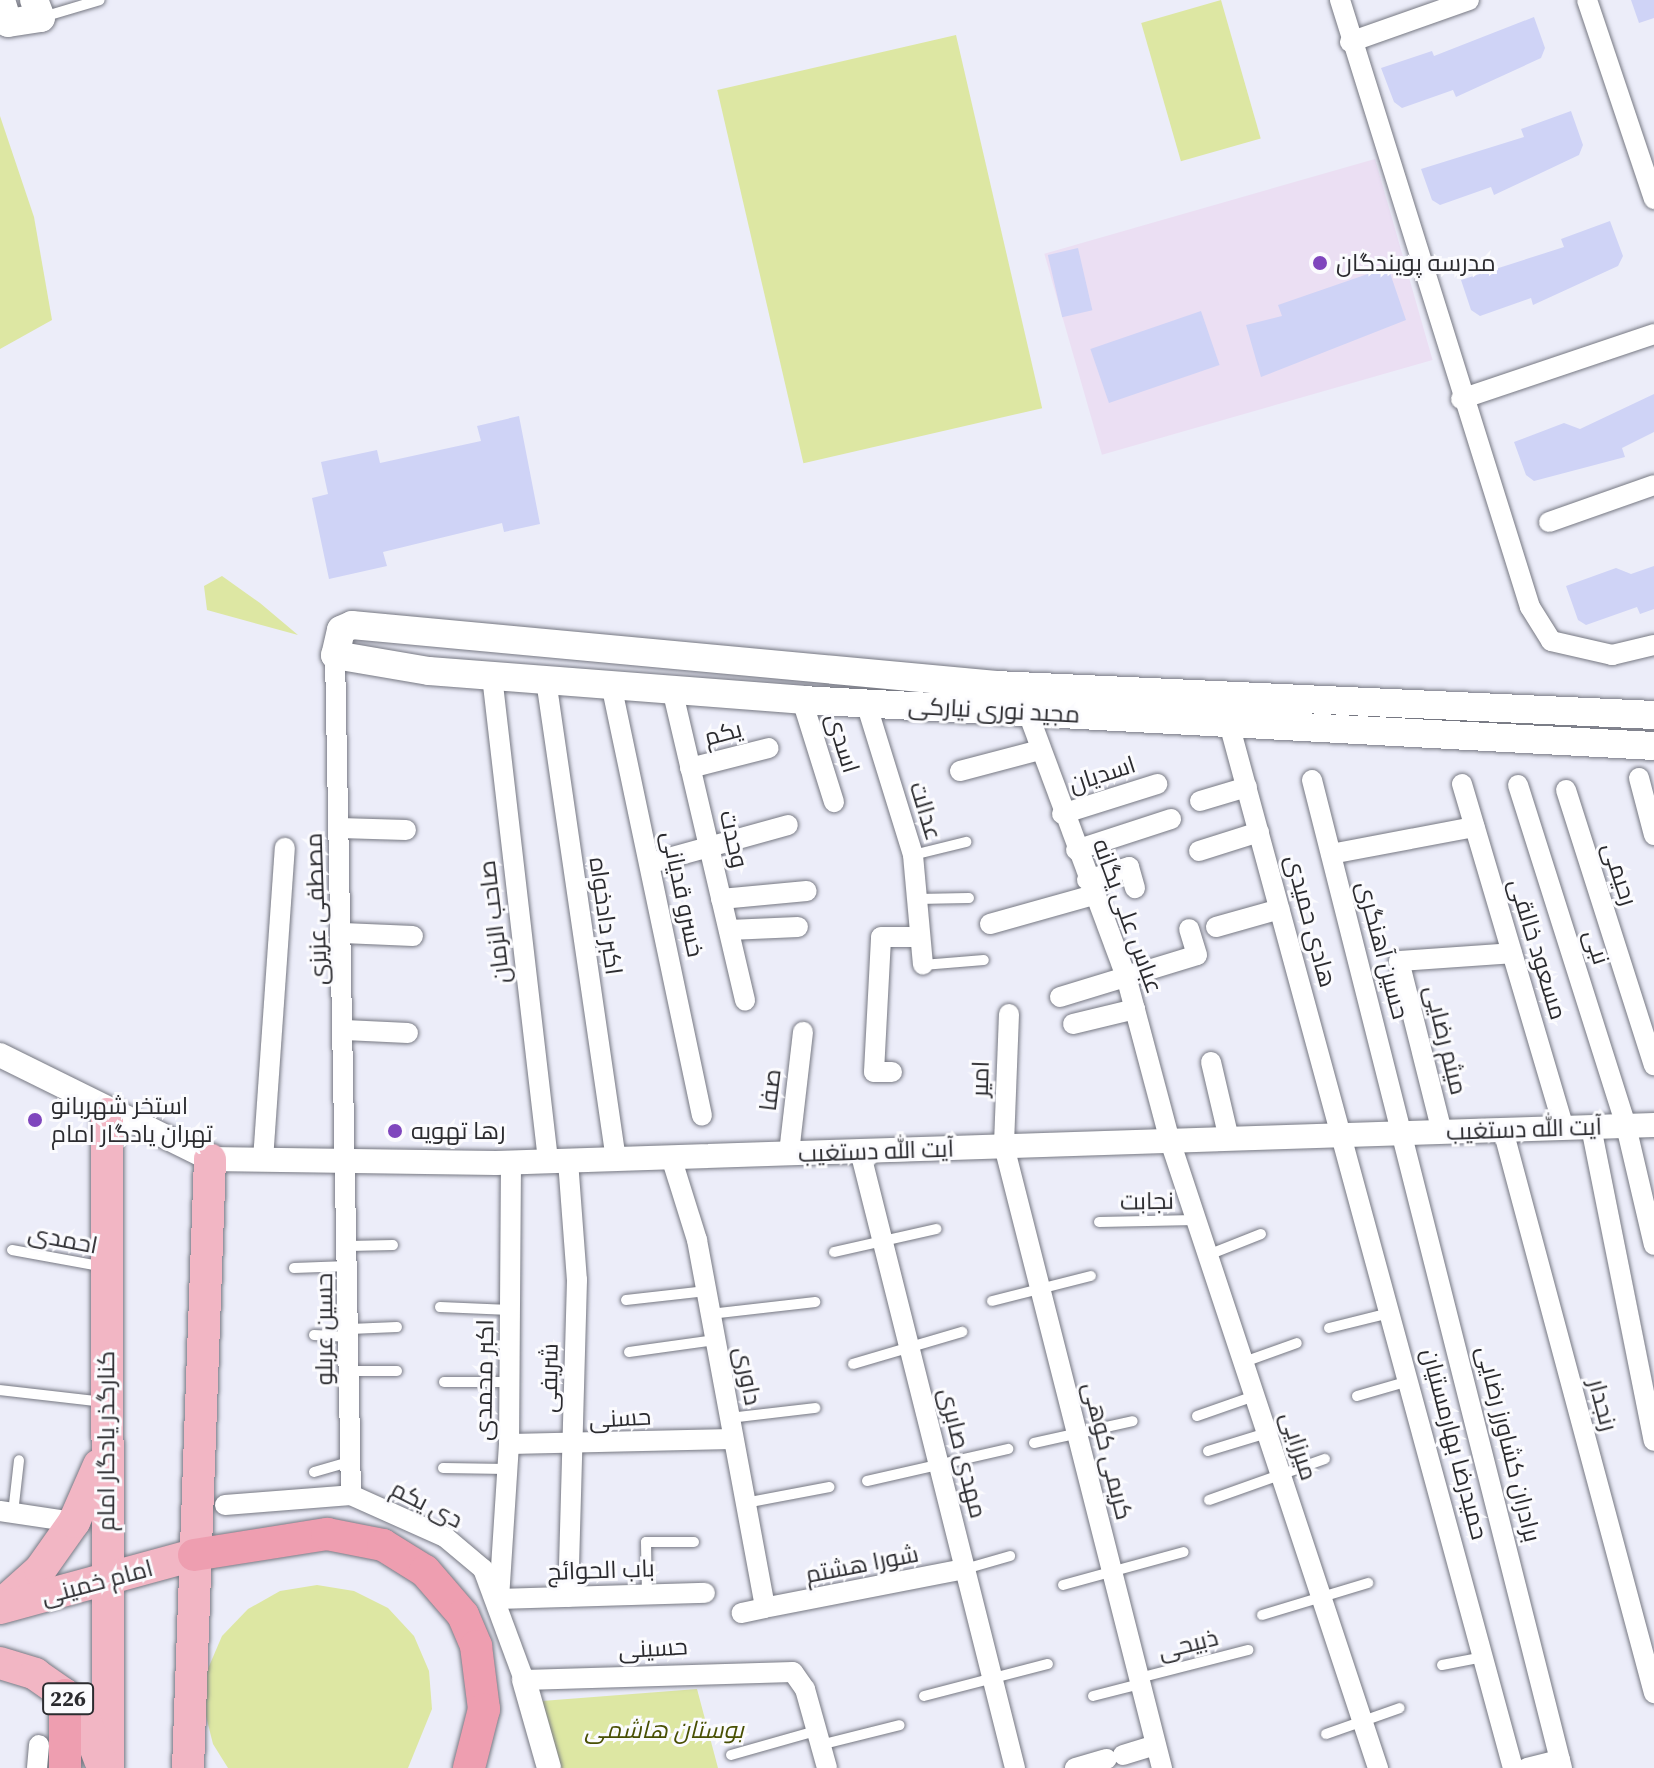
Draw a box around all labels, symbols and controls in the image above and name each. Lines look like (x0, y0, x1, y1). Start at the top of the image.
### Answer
place label: مدرسه پویندگان (1336, 249, 1496, 277)
marker: مدرسه پویندگان (1311, 254, 1329, 272)
street label: مجید نوری نیارکی (907, 691, 1081, 729)
street label: اسدی (820, 710, 866, 776)
street label: یکم (701, 714, 745, 752)
street label: اسدیان (1065, 750, 1139, 798)
street label: عدالت (904, 778, 948, 844)
street label: وحدت (713, 807, 755, 871)
street label: خسرو قدیانی (656, 828, 710, 960)
street label: مصطفی عزیزی (299, 832, 333, 986)
street label: عباس علی یگانه (1087, 835, 1169, 997)
street label: رحیمی (1596, 839, 1644, 909)
street label: هادی حمیدی (1280, 852, 1342, 990)
street label: اکبر دادخواه (583, 855, 629, 977)
street label: صاحب الزمان (472, 859, 516, 985)
street label: مسعود خالقی (1503, 875, 1573, 1023)
street label: حسین آهنگری (1351, 878, 1415, 1022)
street label: نبی (1578, 926, 1616, 968)
street label: میثم رضایی (1419, 982, 1473, 1098)
street label: امیر (965, 1060, 995, 1098)
street label: صفا (753, 1067, 787, 1113)
place label: استخر شهربانو تهران یادگار امام (51, 1092, 213, 1148)
marker: استخر شهربانو تهران یادگار امام (26, 1111, 44, 1129)
street label: آیت الله دستغیب (1446, 1112, 1602, 1146)
place label: رها تهویه (411, 1117, 505, 1145)
marker: رها تهویه (386, 1122, 404, 1140)
street label: آیت الله دستغیب (798, 1134, 954, 1168)
street label: نجابت (1120, 1186, 1174, 1216)
street label: احمدی (26, 1218, 100, 1260)
street label: حسین عربلو (310, 1273, 338, 1385)
street label: اکبر محمدی (469, 1319, 499, 1441)
street label: شریفی (534, 1343, 564, 1413)
street label: برادران کشاورز رضایی (1471, 1343, 1547, 1545)
street label: داوری (728, 1344, 768, 1408)
street label: حمیدرضا بهارمستیان (1416, 1345, 1494, 1543)
street label: کنارگذر یادگار امام (92, 1351, 120, 1531)
street label: رنجدار (1582, 1376, 1624, 1434)
street label: کریمی کوهی (1077, 1379, 1139, 1523)
street label: مهدی صابری (933, 1385, 993, 1521)
street label: حسنی (588, 1402, 652, 1434)
street label: میرزایی (1274, 1408, 1324, 1484)
street label: دی یکم (386, 1474, 468, 1534)
street label: شورا هشتم (803, 1539, 921, 1589)
street label: امام خمینی (38, 1553, 156, 1611)
street label: باب الحوائج (547, 1554, 655, 1586)
street label: ذبیحی (1155, 1623, 1221, 1665)
street label: حسینی (618, 1632, 688, 1664)
road number: 226 (42, 1681, 94, 1717)
park label: بوستان هاشمی (584, 1716, 744, 1744)

